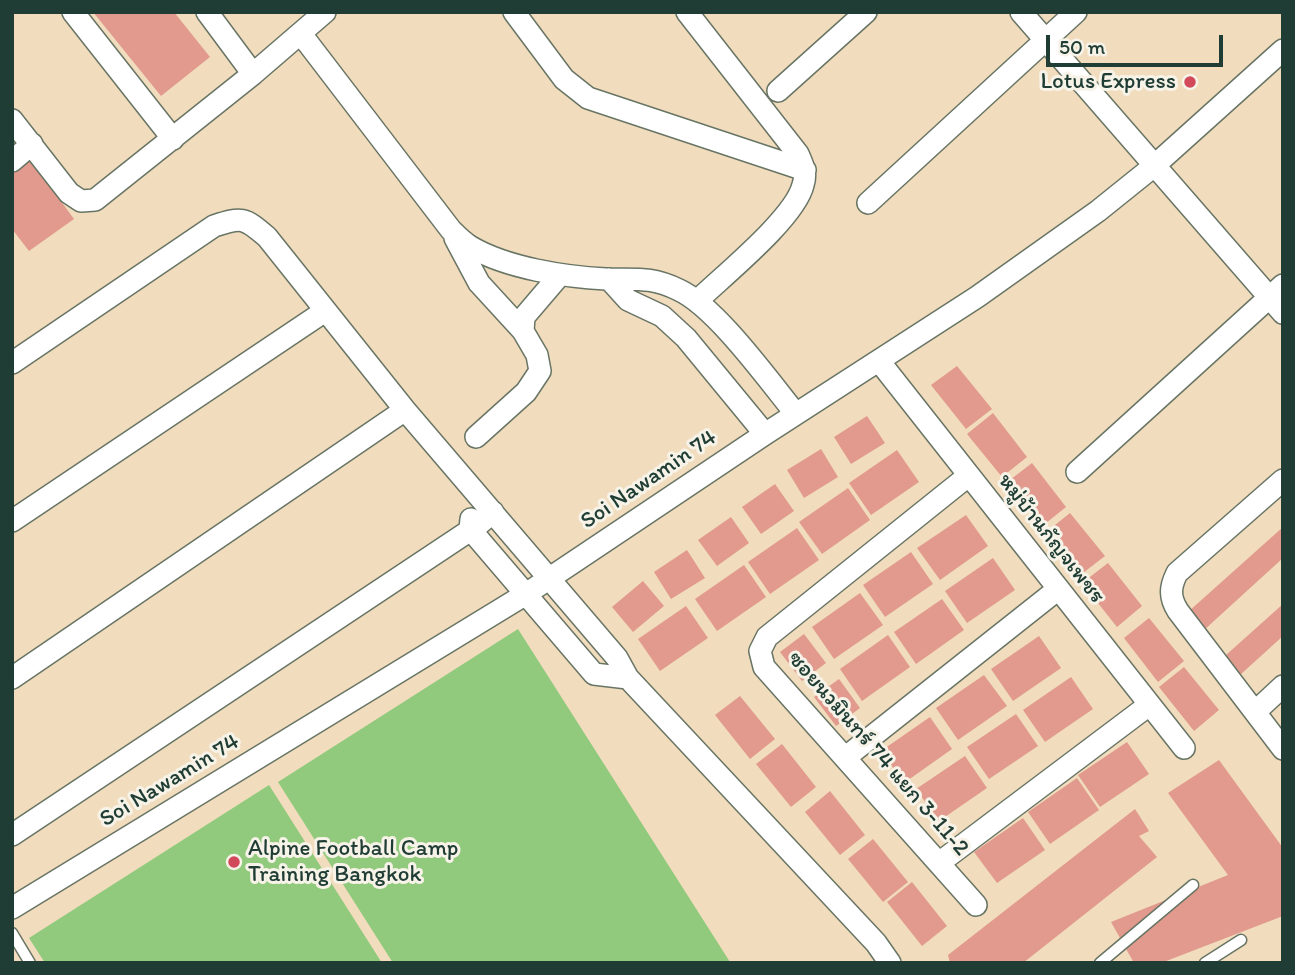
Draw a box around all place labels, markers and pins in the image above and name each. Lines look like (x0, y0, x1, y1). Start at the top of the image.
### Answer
place label: Lotus Express (1040, 68, 1176, 96)
marker: Lotus Express (1182, 74, 1198, 90)
place label: Alpine Football Camp Training Bangkok (248, 835, 458, 889)
marker: Alpine Football Camp Training Bangkok (226, 854, 242, 870)

